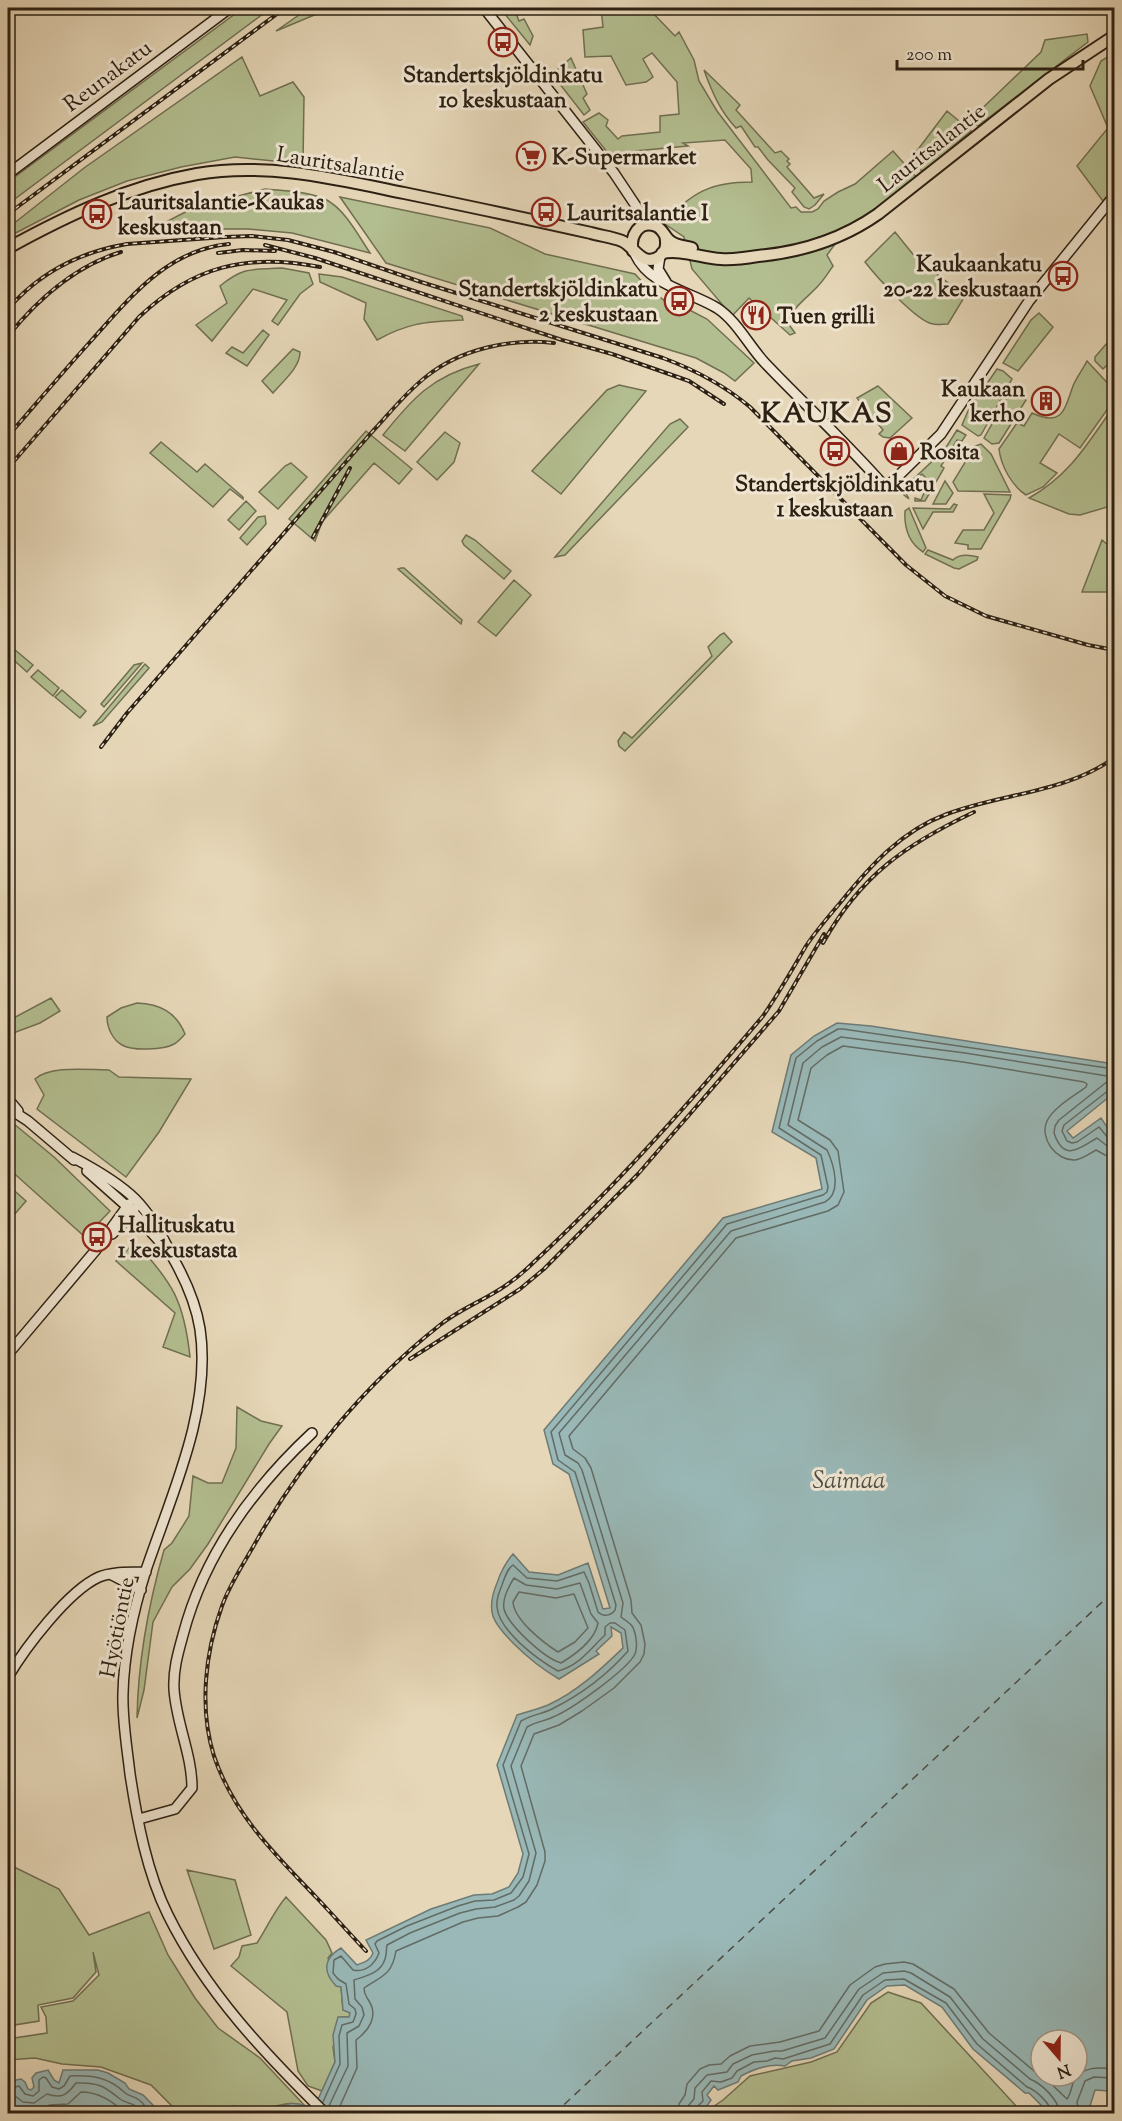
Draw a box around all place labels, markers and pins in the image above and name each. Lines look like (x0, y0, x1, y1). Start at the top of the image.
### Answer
bus stop icon: Standertskjöldinkatu 10 keskustaan (487, 26, 519, 58)
place label: Standertskjöldinkatu 10 keskustaan (403, 61, 603, 118)
supermarket icon: K-Supermarket (515, 140, 547, 172)
place label: K-Supermarket (552, 143, 697, 175)
place label: Lauritsalantie-Kaukas keskustaan (117, 188, 324, 245)
bus stop icon: Lauritsalantie I (530, 196, 562, 228)
bus stop icon: Lauritsalantie-Kaukas keskustaan (81, 198, 113, 230)
place label: Lauritsalantie I (567, 199, 709, 231)
place label: Kaukaankatu 20-22 keskustaan (883, 250, 1042, 307)
bus stop icon: Kaukaankatu 20-22 keskustaan (1047, 260, 1079, 292)
place label: Standertskjöldinkatu 2 keskustaan (458, 275, 658, 332)
bus stop icon: Standertskjöldinkatu 2 keskustaan (663, 285, 695, 317)
restaurant icon: Tuen grilli (740, 299, 772, 331)
place label: Tuen grilli (777, 302, 876, 334)
place label: Kaukaan kerho (941, 375, 1025, 432)
building icon: Kaukaan kerho (1030, 385, 1062, 417)
bus stop icon: Standertskjöldinkatu 1 keskustaan (819, 435, 851, 467)
shop icon: Rosita (883, 435, 915, 467)
place label: Rosita (920, 438, 981, 470)
place label: Standertskjöldinkatu 1 keskustaan (735, 470, 935, 527)
place label: Hallituskatu 1 keskustasta (118, 1211, 238, 1268)
bus stop icon: Hallituskatu 1 keskustasta (81, 1221, 113, 1253)

